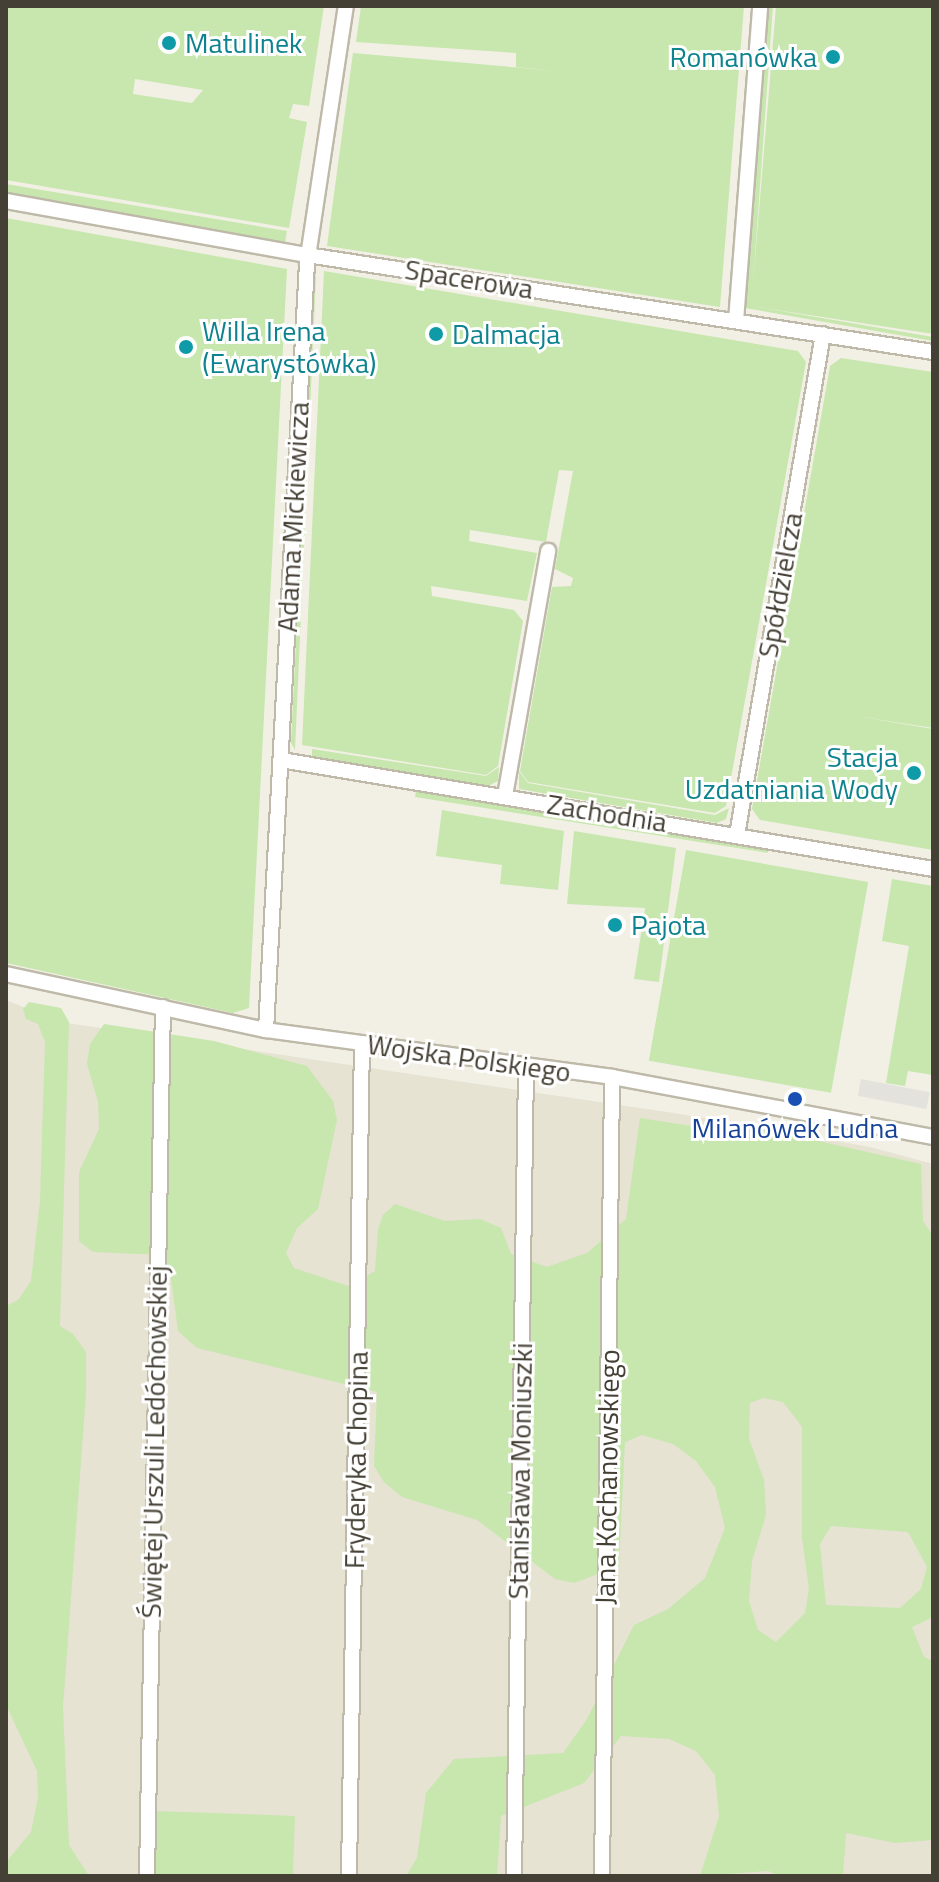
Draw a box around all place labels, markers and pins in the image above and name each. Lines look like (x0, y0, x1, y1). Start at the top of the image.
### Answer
place label: Matulinek (185, 26, 302, 60)
marker: Matulinek (160, 34, 178, 52)
place label: Romanówka (669, 40, 817, 74)
marker: Romanówka (824, 48, 842, 66)
place label: Willa Irena (Ewarystówka) (202, 314, 376, 380)
place label: Dalmacja (452, 317, 560, 351)
marker: Dalmacja (427, 325, 445, 343)
marker: Willa Irena (Ewarystówka) (177, 338, 195, 356)
place label: Stacja Uzdatniania Wody (685, 740, 898, 806)
marker: Stacja Uzdatniania Wody (905, 764, 923, 782)
place label: Pajota (631, 908, 706, 942)
marker: Pajota (606, 916, 624, 934)
marker: Milanówek Ludna (786, 1090, 804, 1108)
place label: Milanówek Ludna (692, 1111, 898, 1145)

